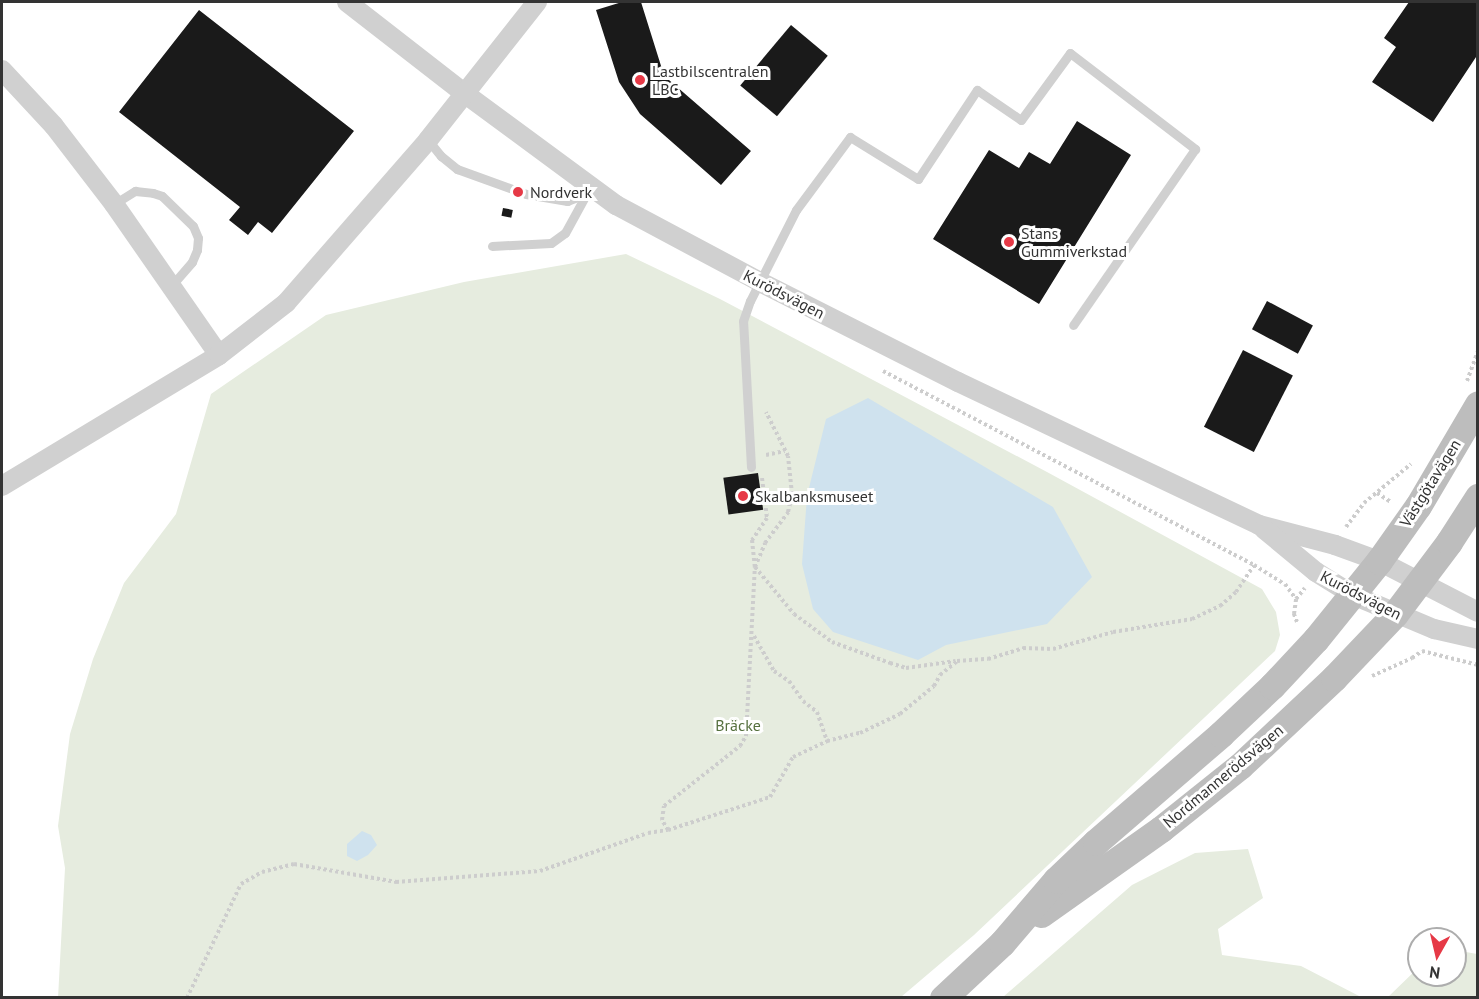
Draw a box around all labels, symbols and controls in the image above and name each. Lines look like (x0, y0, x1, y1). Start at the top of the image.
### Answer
place label: Lastbilscentralen LBC (652, 61, 768, 99)
marker: Lastbilscentralen LBC (633, 73, 647, 87)
place label: Nordverk (530, 182, 592, 202)
marker: Nordverk (511, 185, 525, 199)
place label: Stans Gummiverkstad (1021, 223, 1127, 261)
marker: Stans Gummiverkstad (1002, 235, 1016, 249)
street label: Kurödsvägen (740, 265, 828, 323)
street label: Västgötavägen (1395, 436, 1465, 530)
place label: Skalbanksmuseet (755, 486, 873, 506)
marker: Skalbanksmuseet (736, 489, 750, 503)
street label: Kurödsvägen (1317, 566, 1405, 624)
park label: Bräcke (715, 715, 761, 735)
street label: Nordmannerödsvägen (1159, 720, 1287, 832)
north arrow (1407, 927, 1467, 987)
text: N (1428, 962, 1441, 983)

